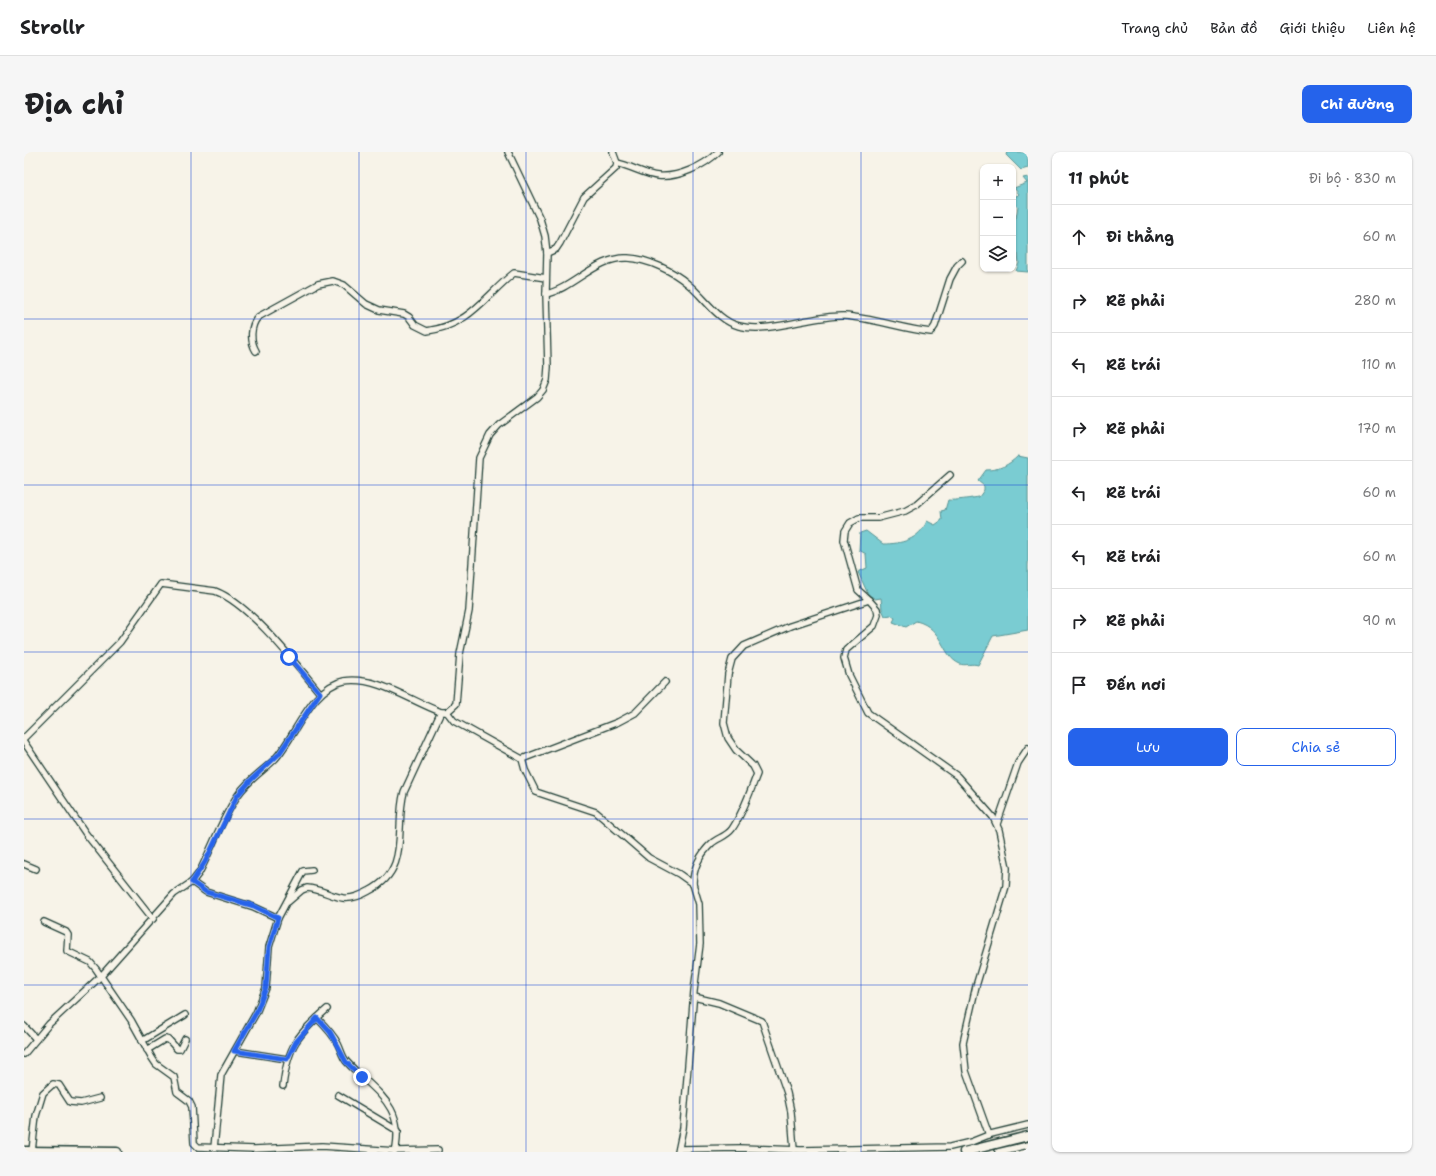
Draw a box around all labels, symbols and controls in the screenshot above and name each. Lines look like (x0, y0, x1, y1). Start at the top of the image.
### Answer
text: Strollr (20, 15, 85, 40)
text: Trang chủ (1121, 19, 1188, 37)
text: Bản đồ (1210, 19, 1257, 37)
text: Giới thiệu (1279, 19, 1345, 37)
text: Liên hệ (1367, 19, 1416, 37)
text: Địa chỉ (24, 85, 124, 123)
button: Chỉ đường (1302, 85, 1412, 123)
map controls (980, 164, 1016, 272)
button: + (980, 164, 1016, 200)
text: 11 phút (1068, 167, 1129, 189)
text: Đi bộ · 830 m (1309, 170, 1396, 187)
button: − (980, 200, 1016, 236)
icon: ahead (1068, 226, 1090, 248)
text: Đi thẳng (1106, 227, 1174, 247)
text: 60 m (1363, 228, 1396, 245)
button: layers (980, 236, 1016, 272)
icon: right (1068, 290, 1090, 312)
text: Rẽ phải (1106, 291, 1165, 311)
text: 280 m (1354, 292, 1396, 309)
icon: left (1068, 354, 1090, 376)
text: Rẽ trái (1106, 355, 1161, 375)
text: 110 m (1361, 356, 1396, 373)
icon: right (1068, 418, 1090, 440)
text: Rẽ phải (1106, 419, 1165, 439)
text: 170 m (1358, 420, 1396, 437)
icon: left (1068, 482, 1090, 504)
text: Rẽ trái (1106, 483, 1161, 503)
text: 60 m (1363, 484, 1396, 501)
icon: left (1068, 546, 1090, 568)
text: Rẽ trái (1106, 547, 1161, 567)
text: 60 m (1363, 548, 1396, 565)
icon: right (1068, 610, 1090, 632)
text: Rẽ phải (1106, 611, 1165, 631)
text: 90 m (1362, 612, 1396, 629)
route start (280, 648, 298, 666)
icon: arrive (1068, 674, 1090, 696)
text: Đến nơi (1106, 675, 1165, 695)
button: Lưu (1068, 728, 1228, 766)
button: Chia sẻ (1236, 728, 1396, 766)
route end (353, 1068, 371, 1086)

